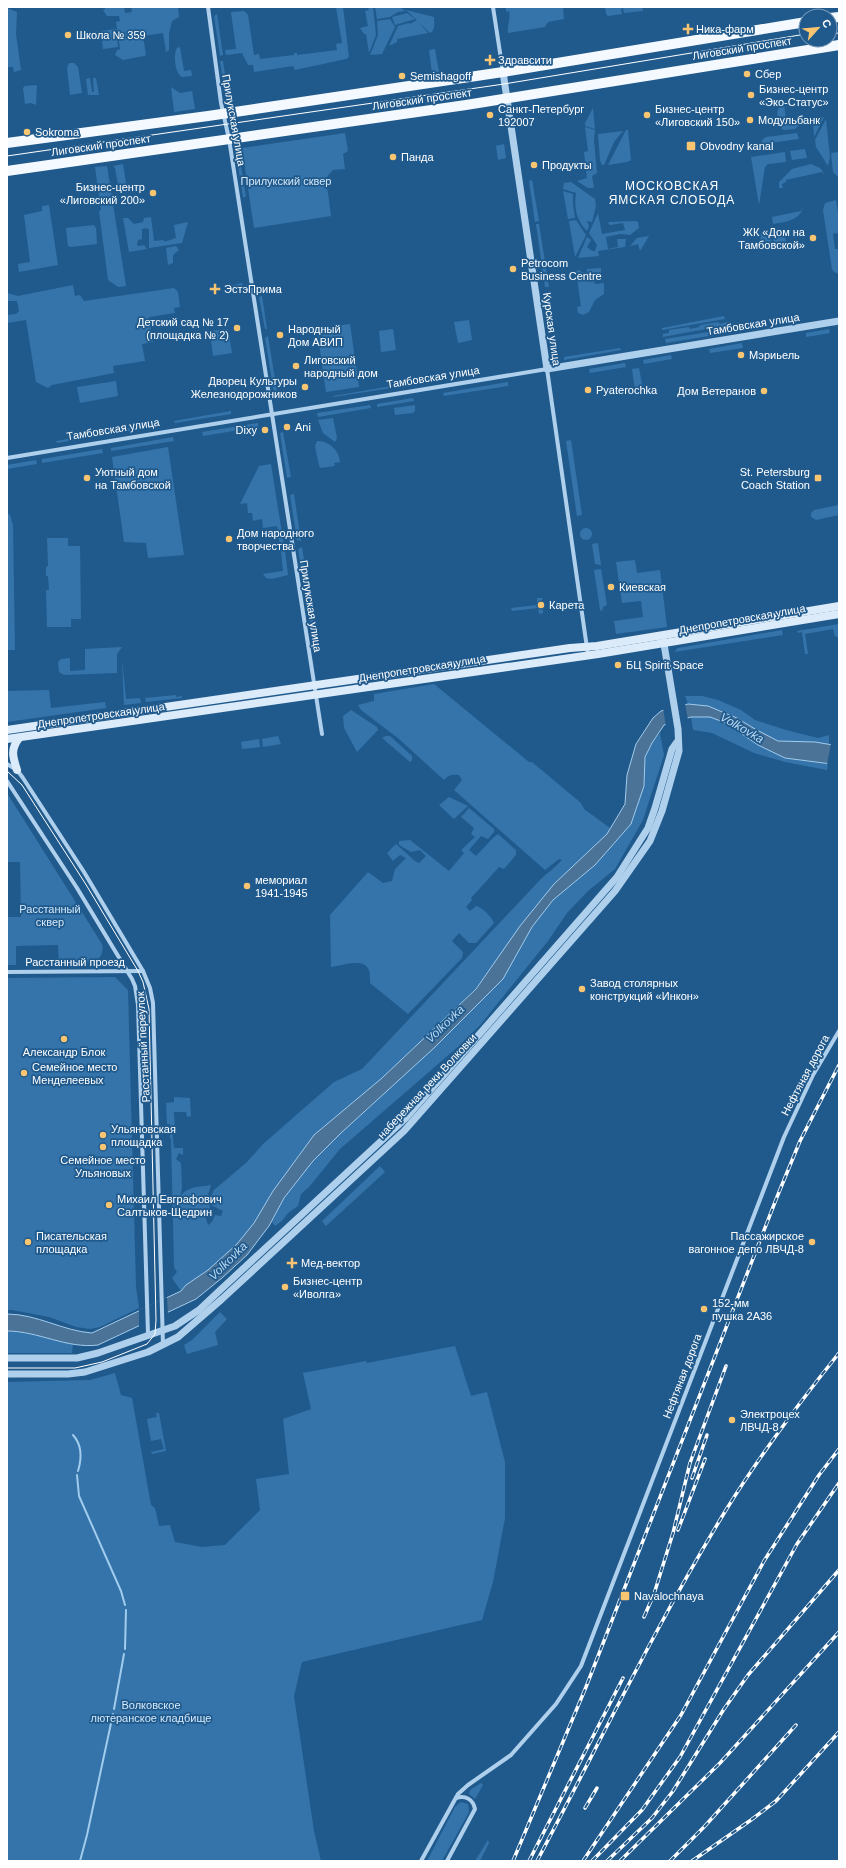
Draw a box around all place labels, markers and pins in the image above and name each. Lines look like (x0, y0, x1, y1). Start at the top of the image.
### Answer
place label: Ника-фарм (696, 23, 754, 35)
marker: Ника-фарм (683, 24, 693, 34)
place label: Школа № 359 (76, 29, 146, 41)
marker: Школа № 359 (63, 30, 73, 40)
place label: Здравсити (498, 54, 552, 66)
marker: Здравсити (485, 55, 495, 65)
place label: Сбер (755, 68, 781, 80)
marker: Сбер (742, 69, 752, 79)
place label: Semishagoff (410, 70, 472, 82)
marker: Semishagoff (397, 71, 407, 81)
place label: Бизнес-центр «Эко-Статус» (759, 83, 829, 108)
marker: Бизнес-центр «Эко-Статус» (746, 90, 756, 100)
place label: Санкт-Петербург 192007 (498, 103, 584, 128)
place label: Бизнес-центр «Лиговский 150» (655, 103, 740, 128)
marker: Санкт-Петербург 192007 (485, 110, 495, 120)
marker: Бизнес-центр «Лиговский 150» (642, 110, 652, 120)
place label: Модульбанк (758, 114, 820, 126)
marker: Модульбанк (745, 115, 755, 125)
place label: Sokroma (35, 126, 80, 138)
marker: Sokroma (22, 127, 32, 137)
marker: Obvodny kanal (685, 140, 697, 152)
place label: Obvodny kanal (700, 140, 773, 152)
place label: Панда (401, 151, 435, 163)
marker: Панда (388, 152, 398, 162)
place label: Продукты (542, 159, 592, 171)
marker: Продукты (529, 160, 539, 170)
place label: Бизнес-центр «Лиговский 200» (60, 181, 145, 206)
marker: Бизнес-центр «Лиговский 200» (148, 188, 158, 198)
place label: ЖК «Дом на Тамбовской» (738, 226, 806, 251)
marker: ЖК «Дом на Тамбовской» (808, 233, 818, 243)
place label: Petrocom Business Centre (521, 257, 602, 282)
marker: Petrocom Business Centre (508, 264, 518, 274)
marker: ЭстэПрима (209, 283, 221, 295)
place label: ЭстэПрима (224, 283, 283, 295)
place label: Детский сад № 17 (площадка № 2) (137, 316, 229, 341)
marker: Детский сад № 17 (площадка № 2) (232, 323, 242, 333)
place label: Народный Дом АВИП (288, 323, 343, 348)
marker: Народный Дом АВИП (275, 330, 285, 340)
place label: Мэриьель (749, 349, 800, 361)
marker: Мэриьель (736, 350, 746, 360)
place label: Лиговский народный дом (304, 354, 378, 379)
marker: Лиговский народный дом (291, 361, 301, 371)
place label: Дворец Культуры Железнодорожников (191, 375, 297, 400)
marker: Дворец Культуры Железнодорожников (300, 382, 310, 392)
place label: Pyaterochka (596, 384, 658, 396)
marker: Pyaterochka (583, 385, 593, 395)
place label: Дом Ветеранов (677, 385, 756, 397)
marker: Дом Ветеранов (759, 386, 769, 396)
place label: Ani (295, 421, 311, 433)
marker: Ani (282, 422, 292, 432)
place label: Dixy (236, 424, 257, 436)
marker: Dixy (260, 425, 270, 435)
place label: Уютный дом на Тамбовской (95, 466, 171, 491)
place label: St. Petersburg Coach Station (740, 466, 810, 491)
marker: Уютный дом на Тамбовской (82, 473, 92, 483)
marker: St. Petersburg Coach Station (813, 473, 823, 483)
place label: Дом народного творчества (237, 527, 314, 552)
marker: Дом народного творчества (224, 534, 234, 544)
place label: Киевская (619, 581, 666, 593)
marker: Киевская (606, 582, 616, 592)
place label: Карета (549, 599, 585, 611)
marker: Карета (536, 600, 546, 610)
place label: БЦ Spirit Space (626, 659, 704, 671)
marker: БЦ Spirit Space (613, 660, 623, 670)
place label: мемориал 1941-1945 (255, 874, 308, 899)
marker: мемориал 1941-1945 (242, 881, 252, 891)
place label: Завод столярных конструкций «Инкон» (590, 977, 699, 1002)
marker: Завод столярных конструкций «Инкон» (577, 984, 587, 994)
marker: Александр Блок (59, 1034, 69, 1044)
place label: Александр Блок (23, 1046, 106, 1058)
place label: Семейное место Менделеевых (32, 1061, 117, 1086)
marker: Семейное место Менделеевых (19, 1068, 29, 1078)
place label: Ульяновская площадка (111, 1123, 176, 1148)
marker: Ульяновская площадка (98, 1130, 108, 1140)
marker: Семейное место Ульяновых (98, 1142, 108, 1152)
place label: Семейное место Ульяновых (60, 1154, 146, 1179)
place label: Михаил Евграфович Салтыков-Щедрин (117, 1193, 222, 1218)
marker: Михаил Евграфович Салтыков-Щедрин (104, 1200, 114, 1210)
place label: Писательская площадка (36, 1230, 107, 1255)
place label: Пассажирское вагонное депо ЛВЧД-8 (689, 1230, 804, 1255)
marker: Писательская площадка (23, 1237, 33, 1247)
marker: Пассажирское вагонное депо ЛВЧД-8 (807, 1237, 817, 1247)
marker: Мед-вектор (286, 1257, 298, 1269)
place label: Мед-вектор (301, 1257, 360, 1269)
place label: Бизнес-центр «Иволга» (293, 1275, 362, 1300)
marker: Бизнес-центр «Иволга» (280, 1282, 290, 1292)
place label: 152-мм пушка 2А36 (712, 1297, 772, 1322)
marker: 152-мм пушка 2А36 (699, 1304, 709, 1314)
place label: Электроцех ЛВЧД-8 (740, 1408, 800, 1433)
marker: Электроцех ЛВЧД-8 (727, 1415, 737, 1425)
marker: Navalochnaya (619, 1590, 631, 1602)
place label: Navalochnaya (634, 1590, 705, 1602)

